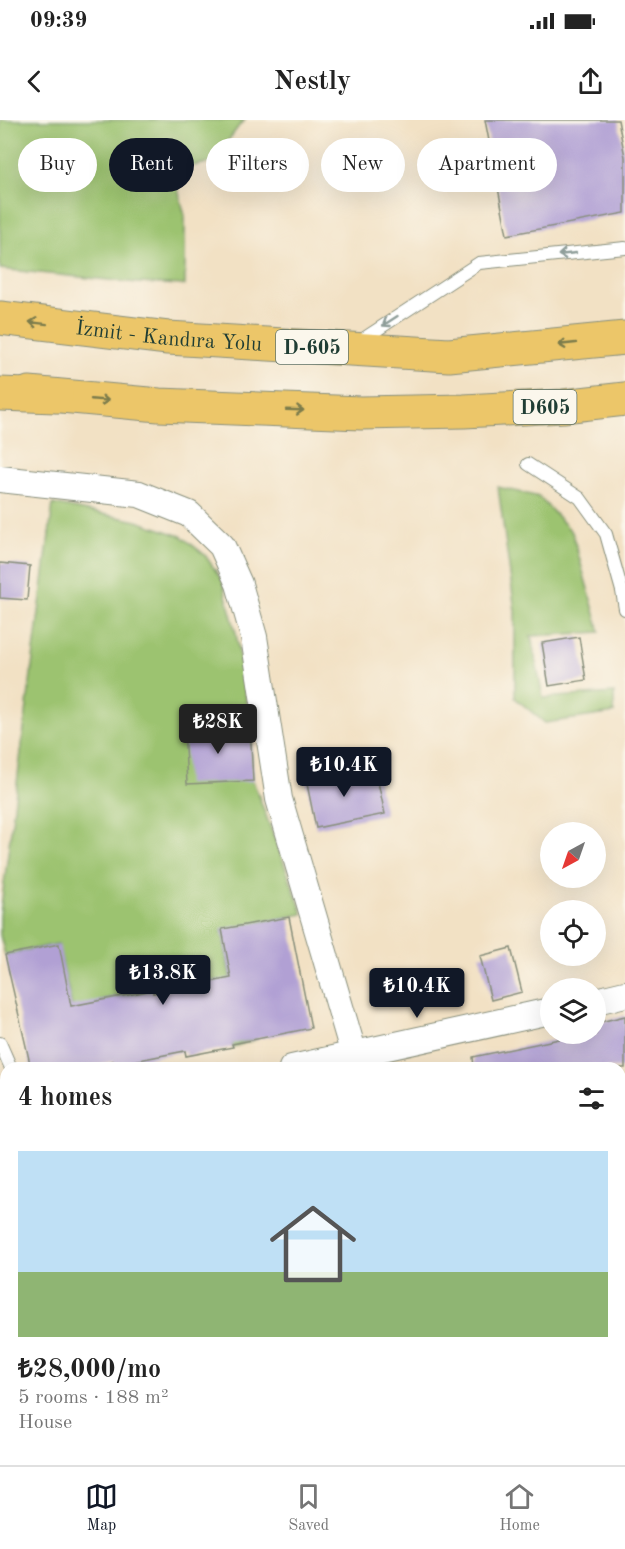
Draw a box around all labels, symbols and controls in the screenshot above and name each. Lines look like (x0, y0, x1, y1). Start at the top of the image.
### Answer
text: 09:39 (30, 10, 87, 32)
icon: back (18, 65, 51, 98)
icon: share (574, 65, 607, 98)
text: Nestly (274, 68, 351, 95)
chip: Buy (18, 138, 97, 192)
chip: Rent (109, 138, 194, 192)
chip: Filters (206, 138, 309, 192)
chip: New (321, 138, 405, 192)
chip: Apartment (417, 138, 557, 192)
one-way arrow (557, 249, 577, 260)
street label: İzmit - Kandıra Yolu (75, 314, 263, 356)
one-way arrow (382, 315, 399, 327)
one-way arrow (28, 317, 48, 328)
road number: D-605 (276, 330, 348, 364)
one-way arrow (557, 338, 577, 349)
road number: D605 (514, 390, 576, 424)
one-way arrow (90, 395, 109, 406)
one-way arrow (284, 405, 304, 416)
pin: ₺28K (182, 704, 254, 755)
text: ₺28K (193, 713, 243, 733)
pin: ₺10.4K (295, 747, 393, 798)
text: ₺10.4K (310, 756, 378, 776)
north arrow (540, 822, 606, 888)
map controls (540, 822, 606, 1044)
button: locate (540, 900, 606, 966)
pin: ₺13.8K (114, 955, 212, 1006)
text: ₺13.8K (129, 964, 197, 984)
pin: ₺10.4K (368, 968, 466, 1019)
text: ₺10.4K (383, 977, 451, 997)
button: layers (540, 978, 606, 1044)
icon: filters (575, 1082, 608, 1115)
text: 4 homes (18, 1085, 112, 1111)
icon: home (259, 1190, 367, 1298)
text: ₺28,000/mo (18, 1357, 161, 1383)
text: 5 rooms · 188 m² (18, 1388, 168, 1408)
text: House (18, 1413, 72, 1433)
tab: Map (85, 1480, 118, 1536)
tab: Saved (288, 1480, 329, 1536)
tab: Home (499, 1480, 540, 1536)

